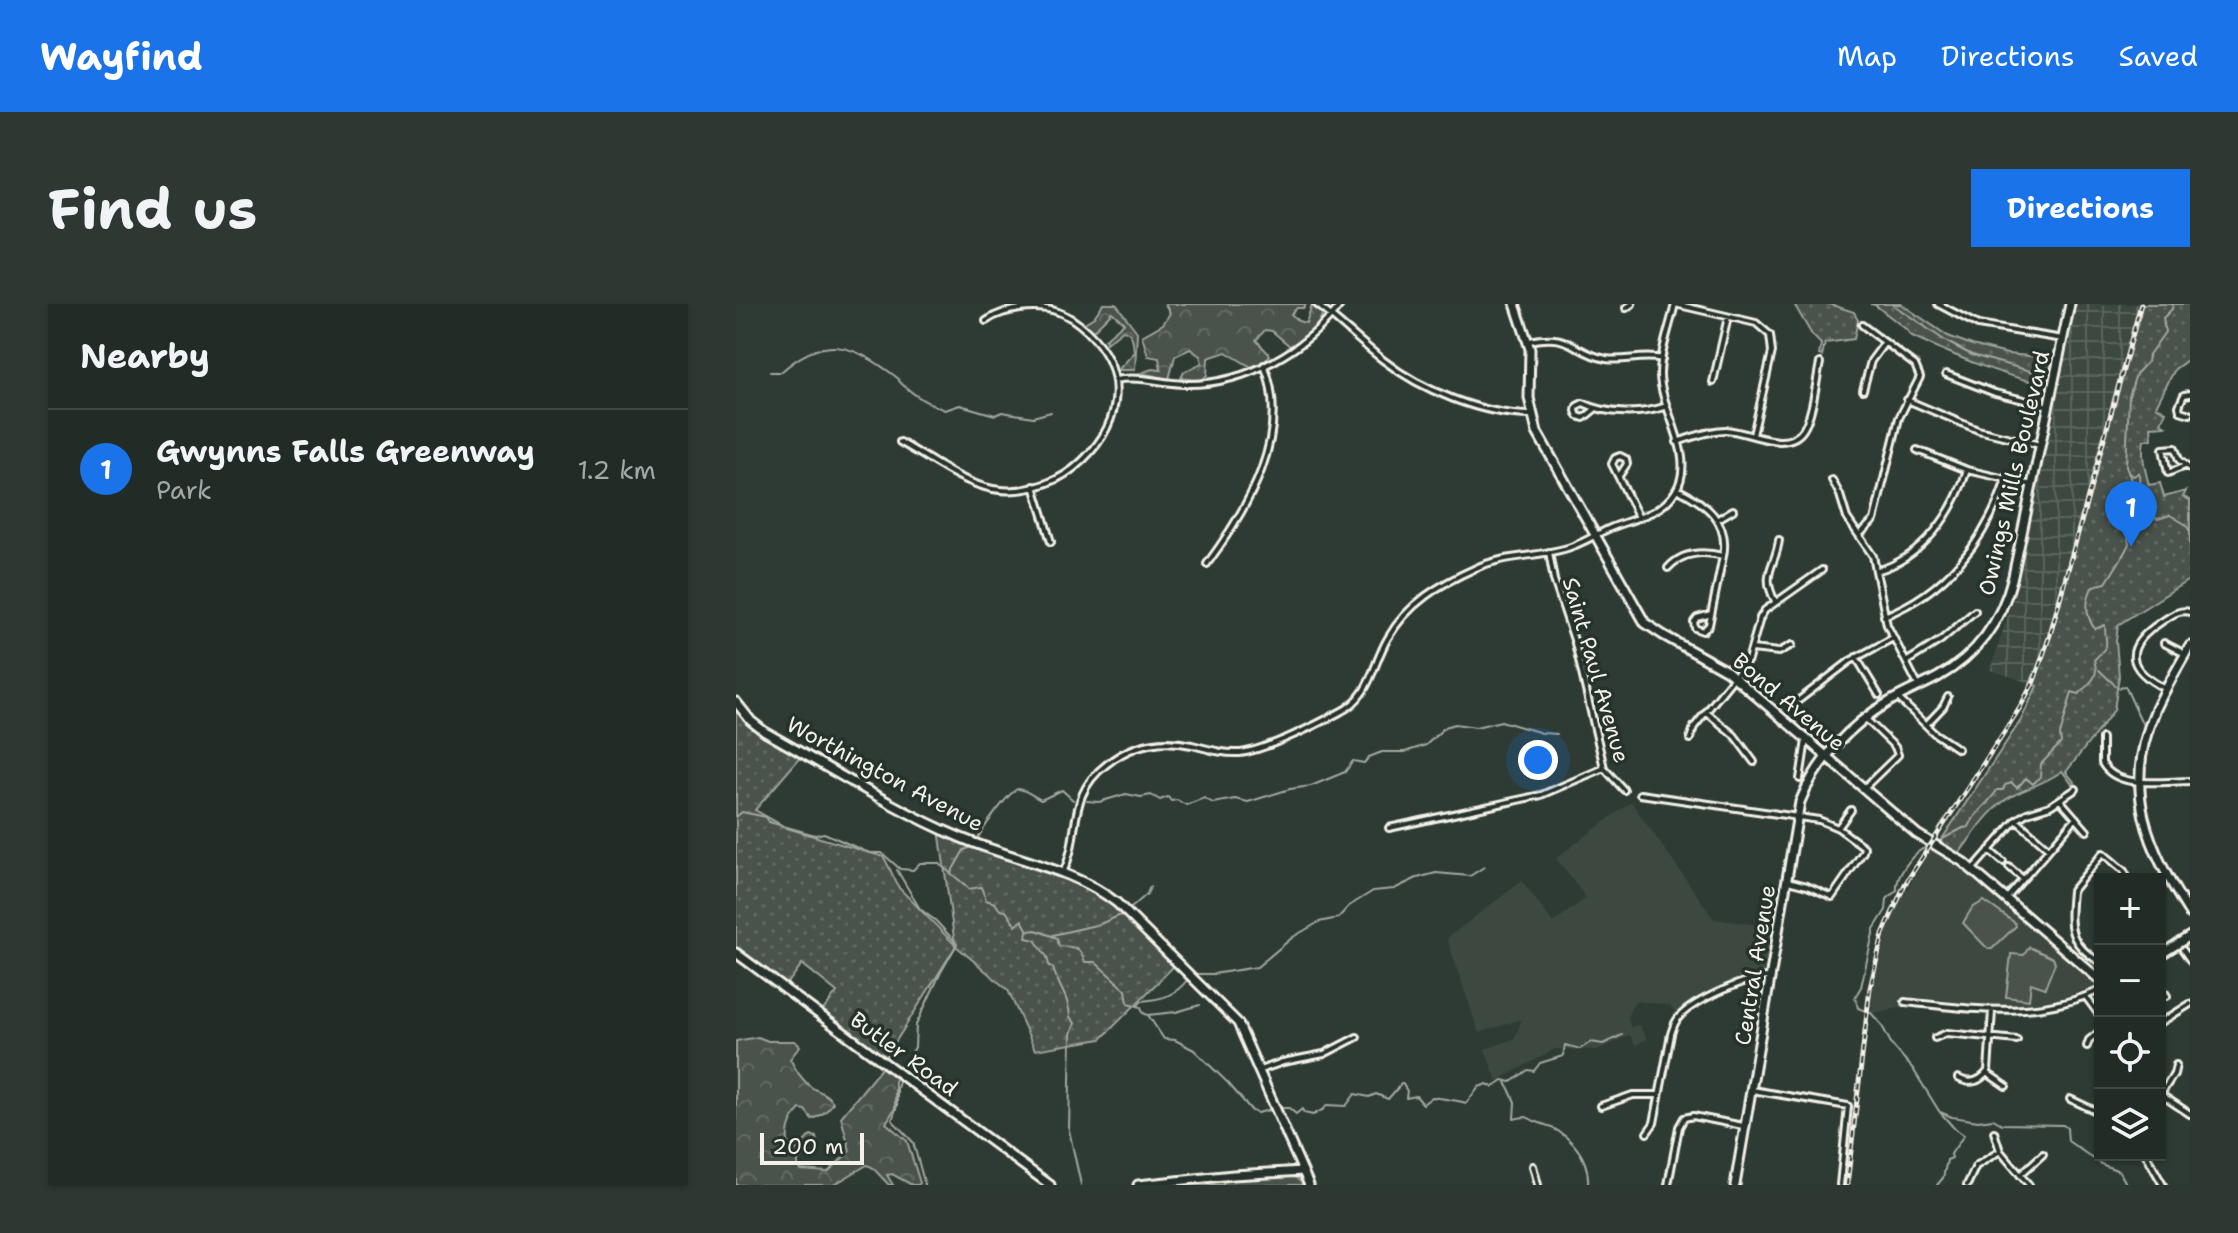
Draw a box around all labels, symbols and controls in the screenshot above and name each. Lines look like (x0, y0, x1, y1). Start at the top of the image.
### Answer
text: Wayfind (40, 31, 203, 82)
text: Map (1837, 37, 1897, 75)
text: Directions (1941, 37, 2075, 75)
text: Saved (2119, 37, 2198, 75)
button: Directions (1971, 169, 2190, 247)
text: Find us (48, 171, 257, 246)
text: Nearby (80, 333, 210, 379)
street label: Owings Mills Boulevard (1972, 348, 2056, 598)
text: Gwynns Falls Greenway (156, 431, 535, 472)
text: 1 (100, 452, 112, 487)
text: 1.2 km (577, 452, 656, 487)
text: Park (156, 472, 212, 507)
pin: 1 (2105, 481, 2157, 547)
street label: Saint Paul Avenue (1556, 574, 1636, 766)
street label: Bond Avenue (1727, 646, 1851, 758)
street label: Worthington Avenue (782, 710, 988, 838)
your location (1518, 740, 1558, 780)
map controls (2094, 873, 2166, 1161)
button: + (2094, 873, 2166, 945)
street label: Central Avenue (1728, 883, 1782, 1047)
button: − (2094, 945, 2166, 1017)
street label: Butler Road (844, 1005, 964, 1103)
button: locate (2094, 1017, 2166, 1089)
button: layers (2094, 1089, 2166, 1161)
scale bar (760, 1129, 864, 1165)
text: 200 m (772, 1132, 844, 1161)

